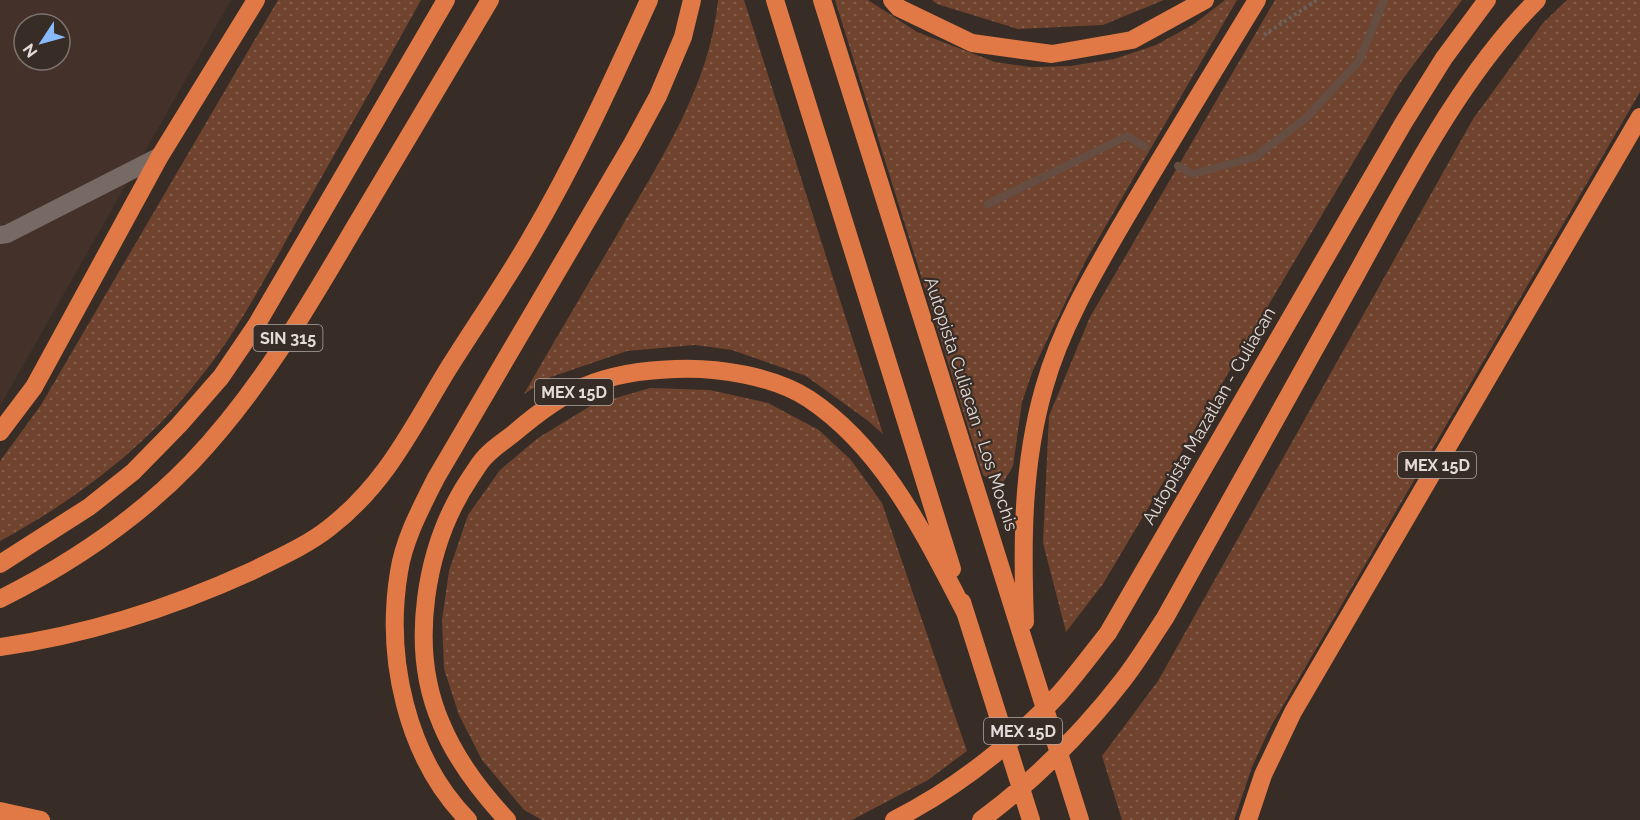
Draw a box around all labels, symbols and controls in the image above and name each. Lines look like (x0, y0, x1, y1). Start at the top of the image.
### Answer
north arrow (12, 12, 72, 72)
text: N (19, 40, 42, 61)
street label: Autopista Culiacan - Los Mochis (920, 274, 1023, 534)
street label: Autopista Mazatlan - Culiacan (1138, 303, 1280, 528)
road number: SIN 315 (254, 325, 322, 351)
road number: MEX 15D (535, 379, 613, 405)
road number: MEX 15D (1398, 452, 1476, 478)
road number: MEX 15D (984, 718, 1062, 744)

